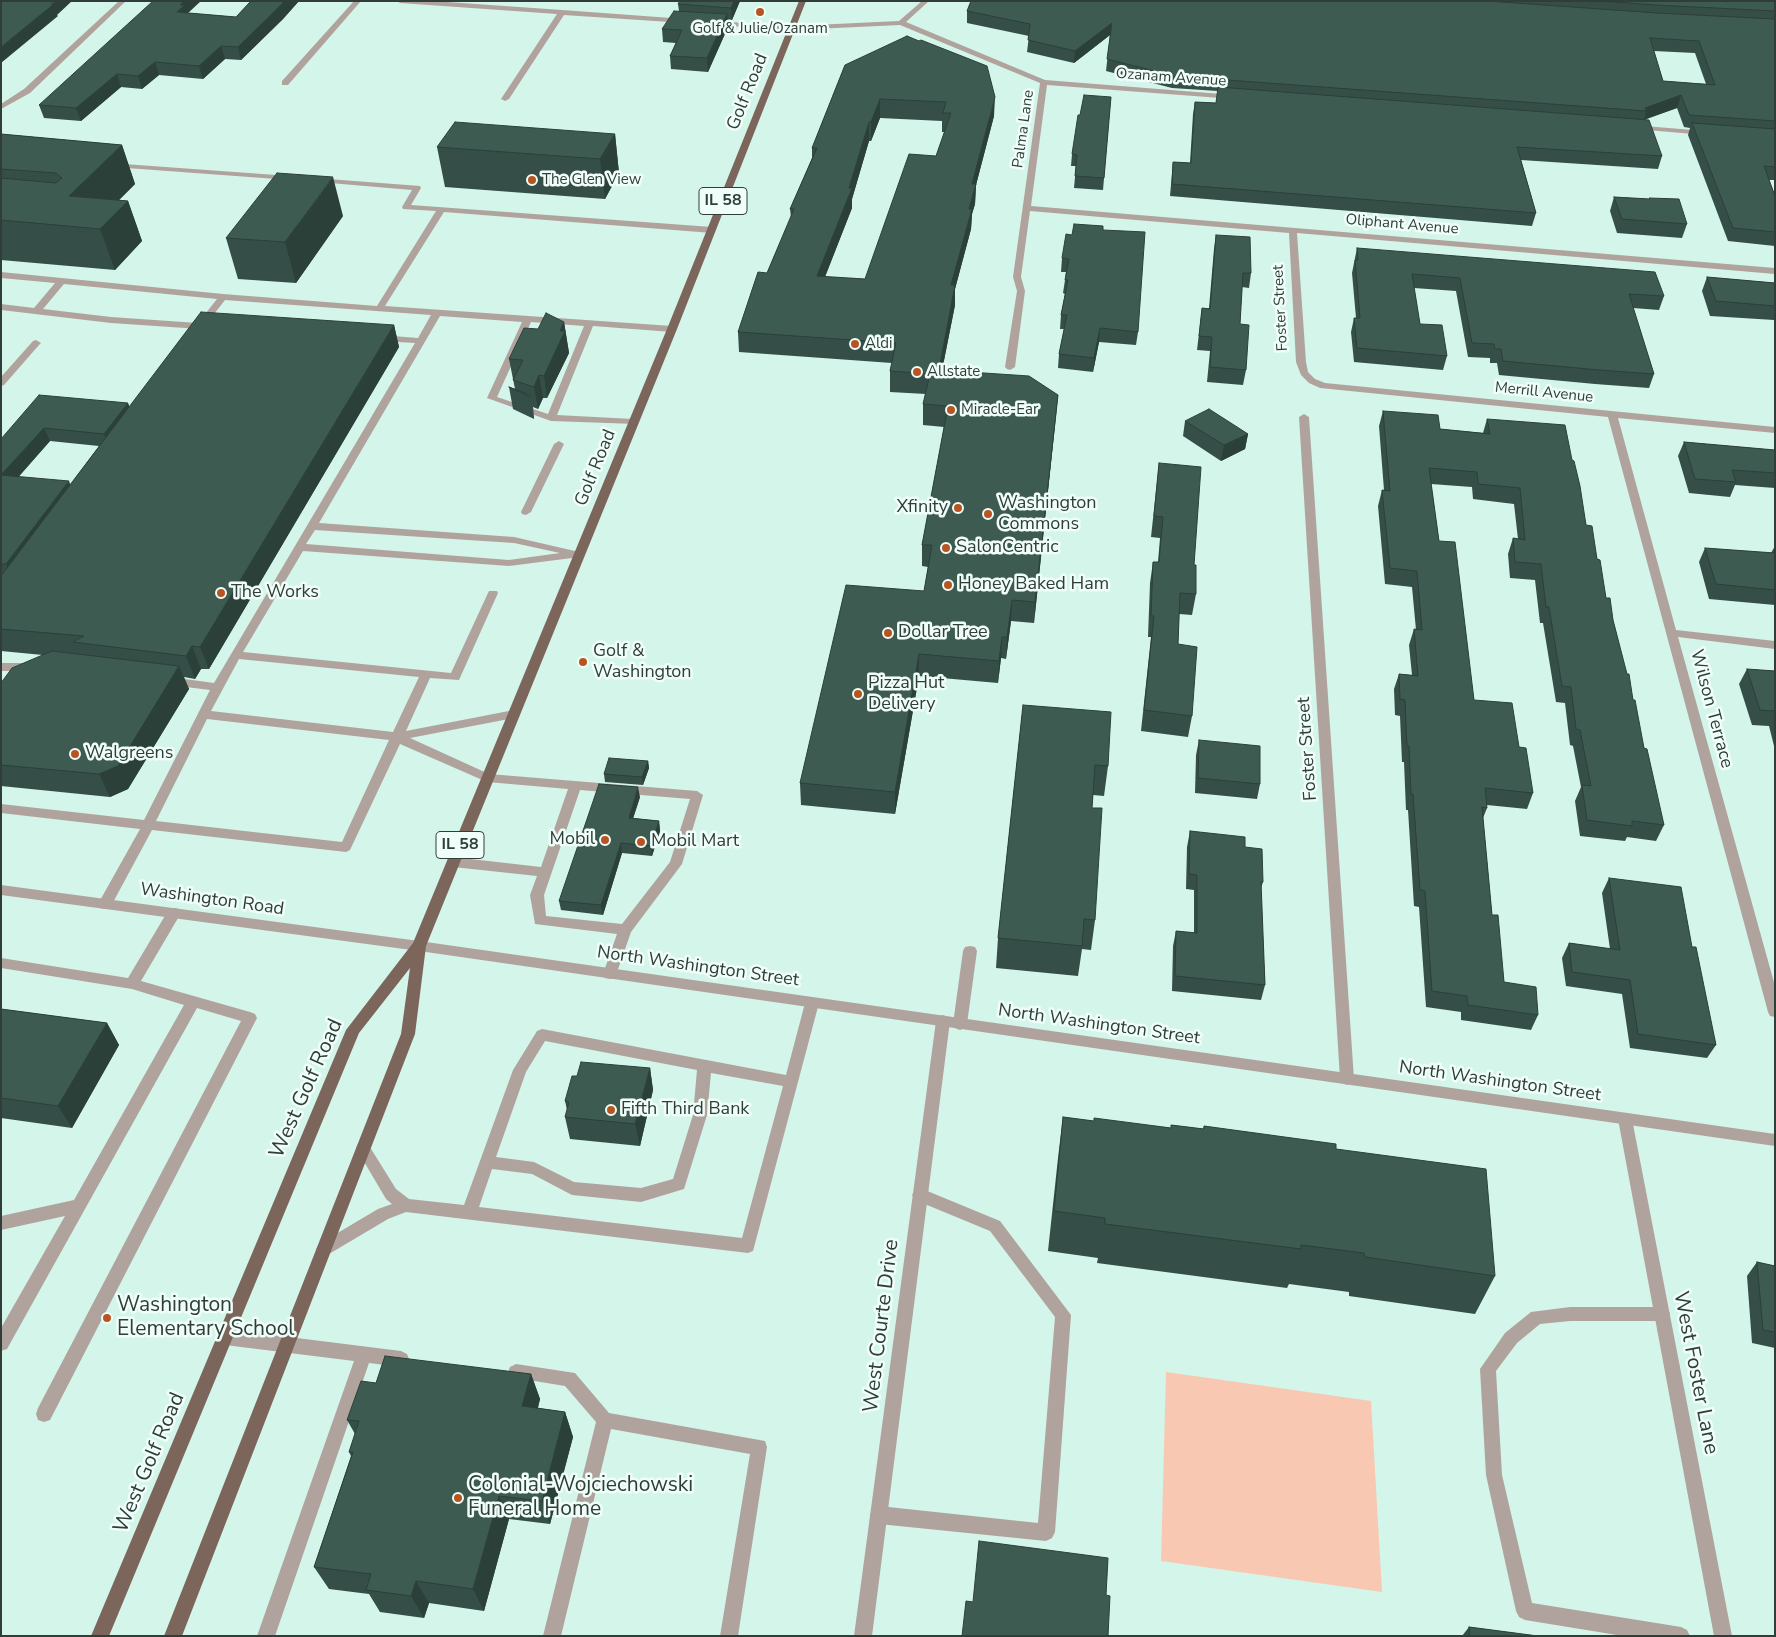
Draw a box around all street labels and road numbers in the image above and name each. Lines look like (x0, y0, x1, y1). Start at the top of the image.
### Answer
street label: Golf Road (723, 51, 773, 133)
street label: Ozanam Avenue (1115, 65, 1227, 91)
street label: Palma Lane (1010, 89, 1038, 169)
road number: IL 58 (699, 188, 747, 215)
street label: Oliphant Avenue (1345, 211, 1459, 239)
street label: Foster Street (1270, 264, 1292, 352)
street label: Merrill Avenue (1494, 379, 1594, 407)
street label: Golf Road (571, 427, 621, 509)
street label: Wilson Terrace (1685, 647, 1737, 771)
street label: Foster Street (1294, 696, 1322, 802)
road number: IL 58 (436, 832, 484, 858)
street label: Washington Road (139, 879, 285, 921)
street label: North Washington Street (596, 942, 800, 992)
street label: North Washington Street (997, 1000, 1201, 1050)
street label: West Golf Road (265, 1015, 349, 1163)
street label: North Washington Street (1398, 1057, 1602, 1107)
street label: West Courte Drive (859, 1238, 905, 1414)
street label: West Foster Lane (1667, 1289, 1723, 1457)
street label: West Golf Road (109, 1389, 191, 1537)

